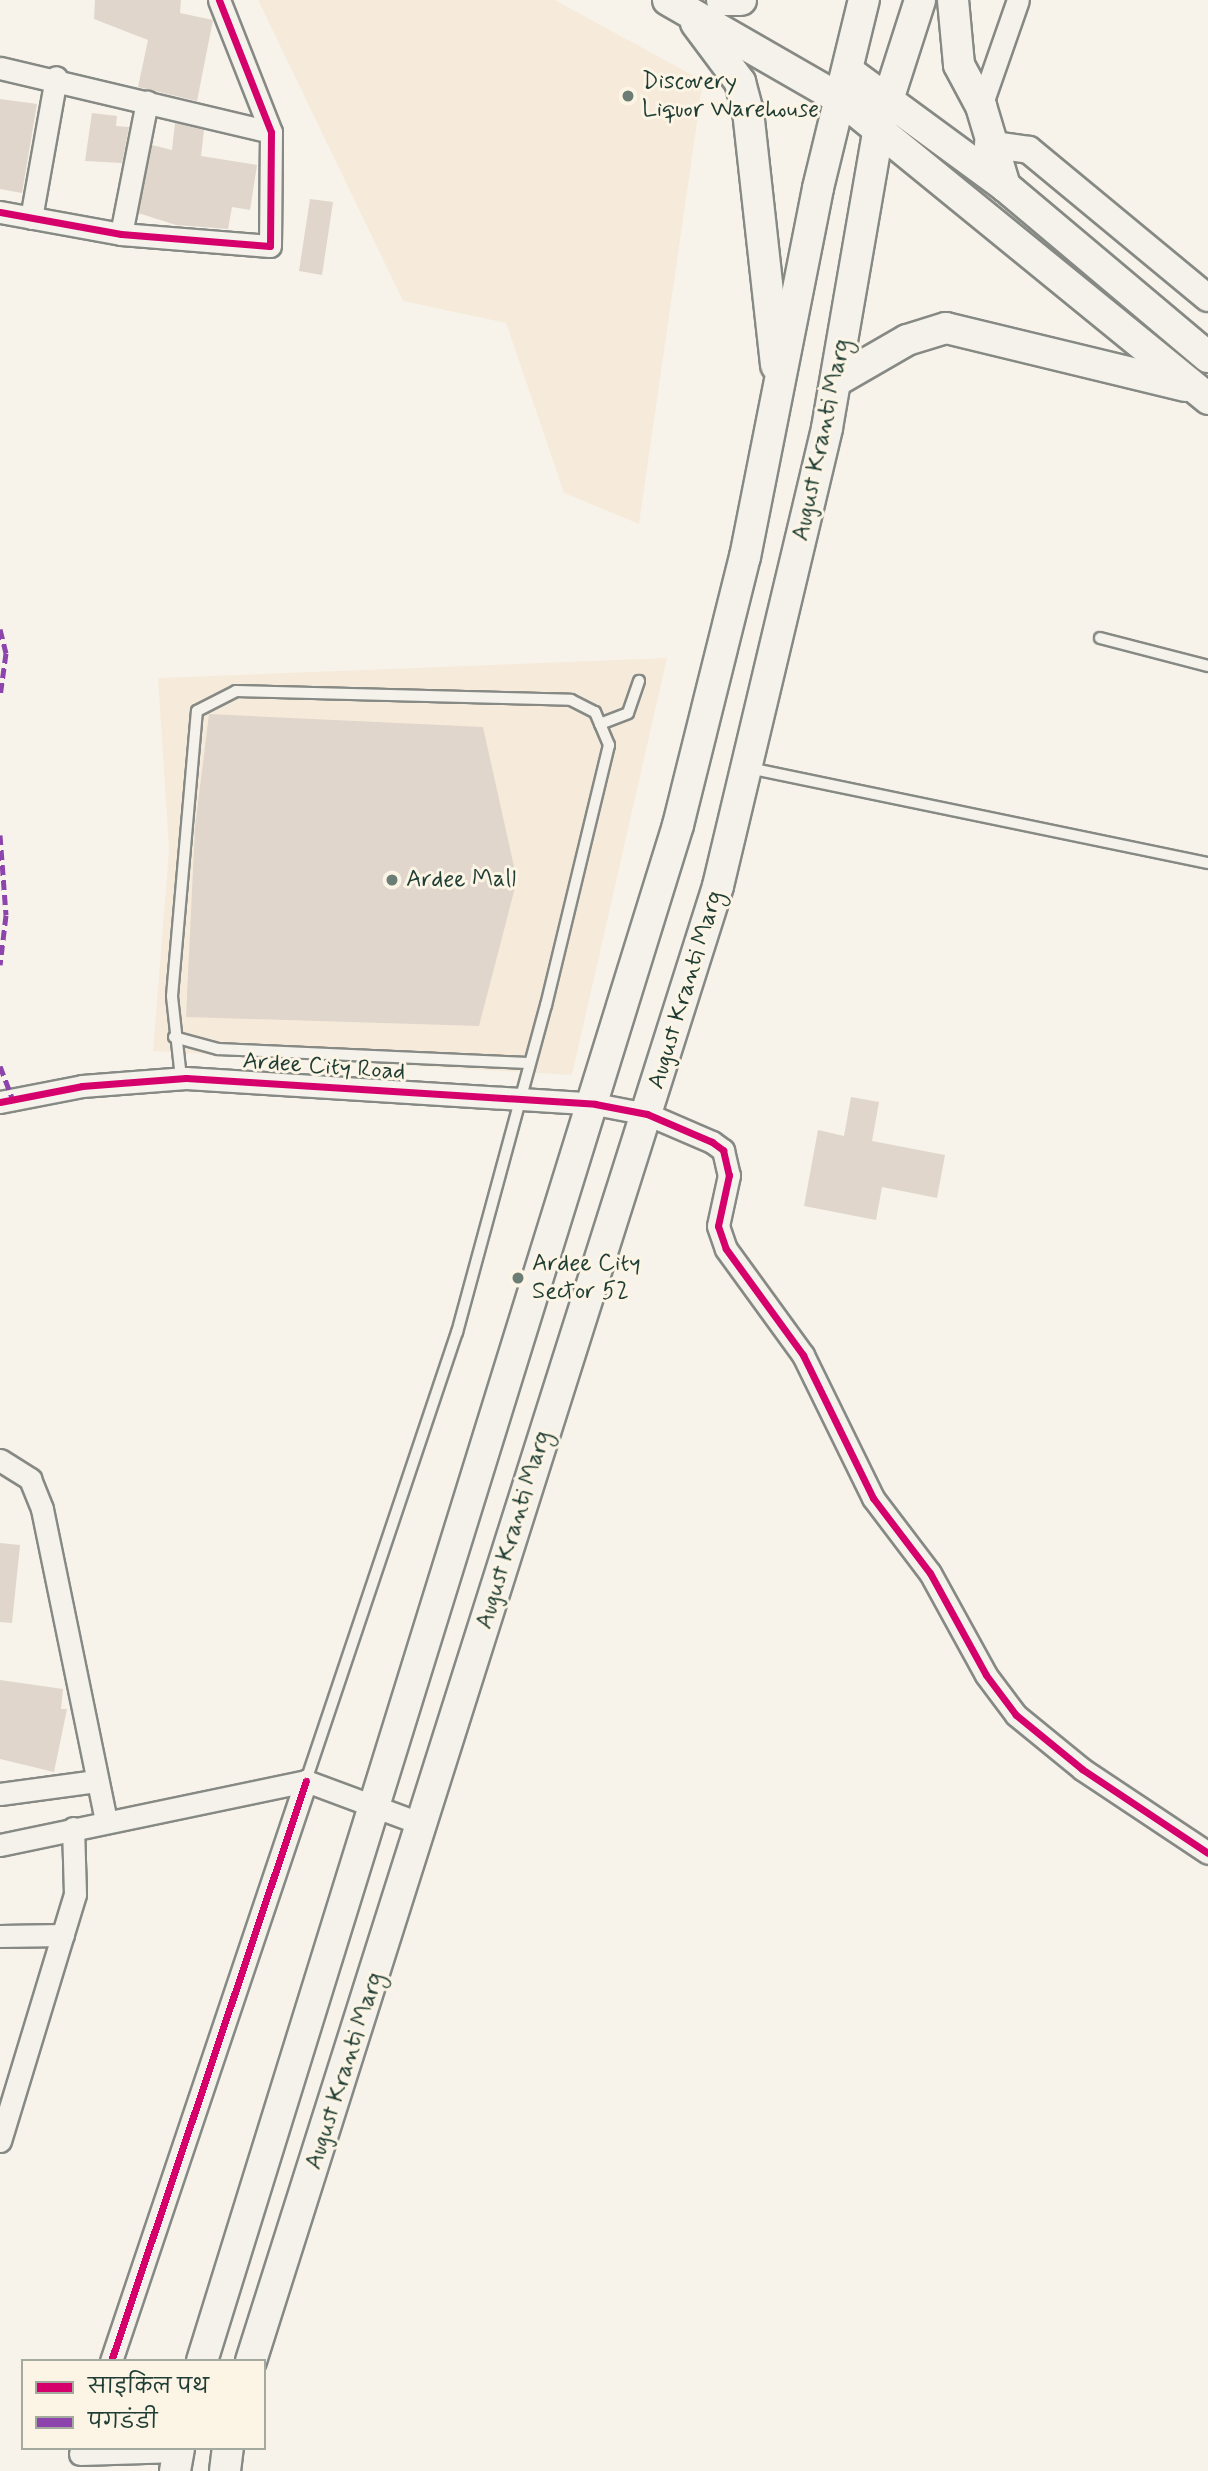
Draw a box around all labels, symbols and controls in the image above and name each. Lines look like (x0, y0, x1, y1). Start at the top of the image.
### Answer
place label: Discovery Liquor Warehouse (642, 68, 819, 124)
marker: Discovery Liquor Warehouse (620, 88, 636, 104)
street label: August Kranti Marg (787, 336, 857, 544)
place label: Ardee Mall (406, 866, 516, 894)
marker: Ardee Mall (384, 872, 400, 888)
street label: August Kranti Marg (642, 887, 730, 1093)
street label: Ardee City Road (242, 1047, 406, 1087)
place label: Ardee City Sector 52 (532, 1250, 641, 1306)
marker: Ardee City Sector 52 (510, 1270, 526, 1286)
street label: August Kranti Marg (470, 1427, 558, 1633)
street label: August Kranti Marg (300, 1969, 390, 2173)
legend (21, 2359, 266, 2450)
text: साइकिल पथ (88, 2373, 209, 2401)
text: पगडंडी (88, 2408, 158, 2436)

